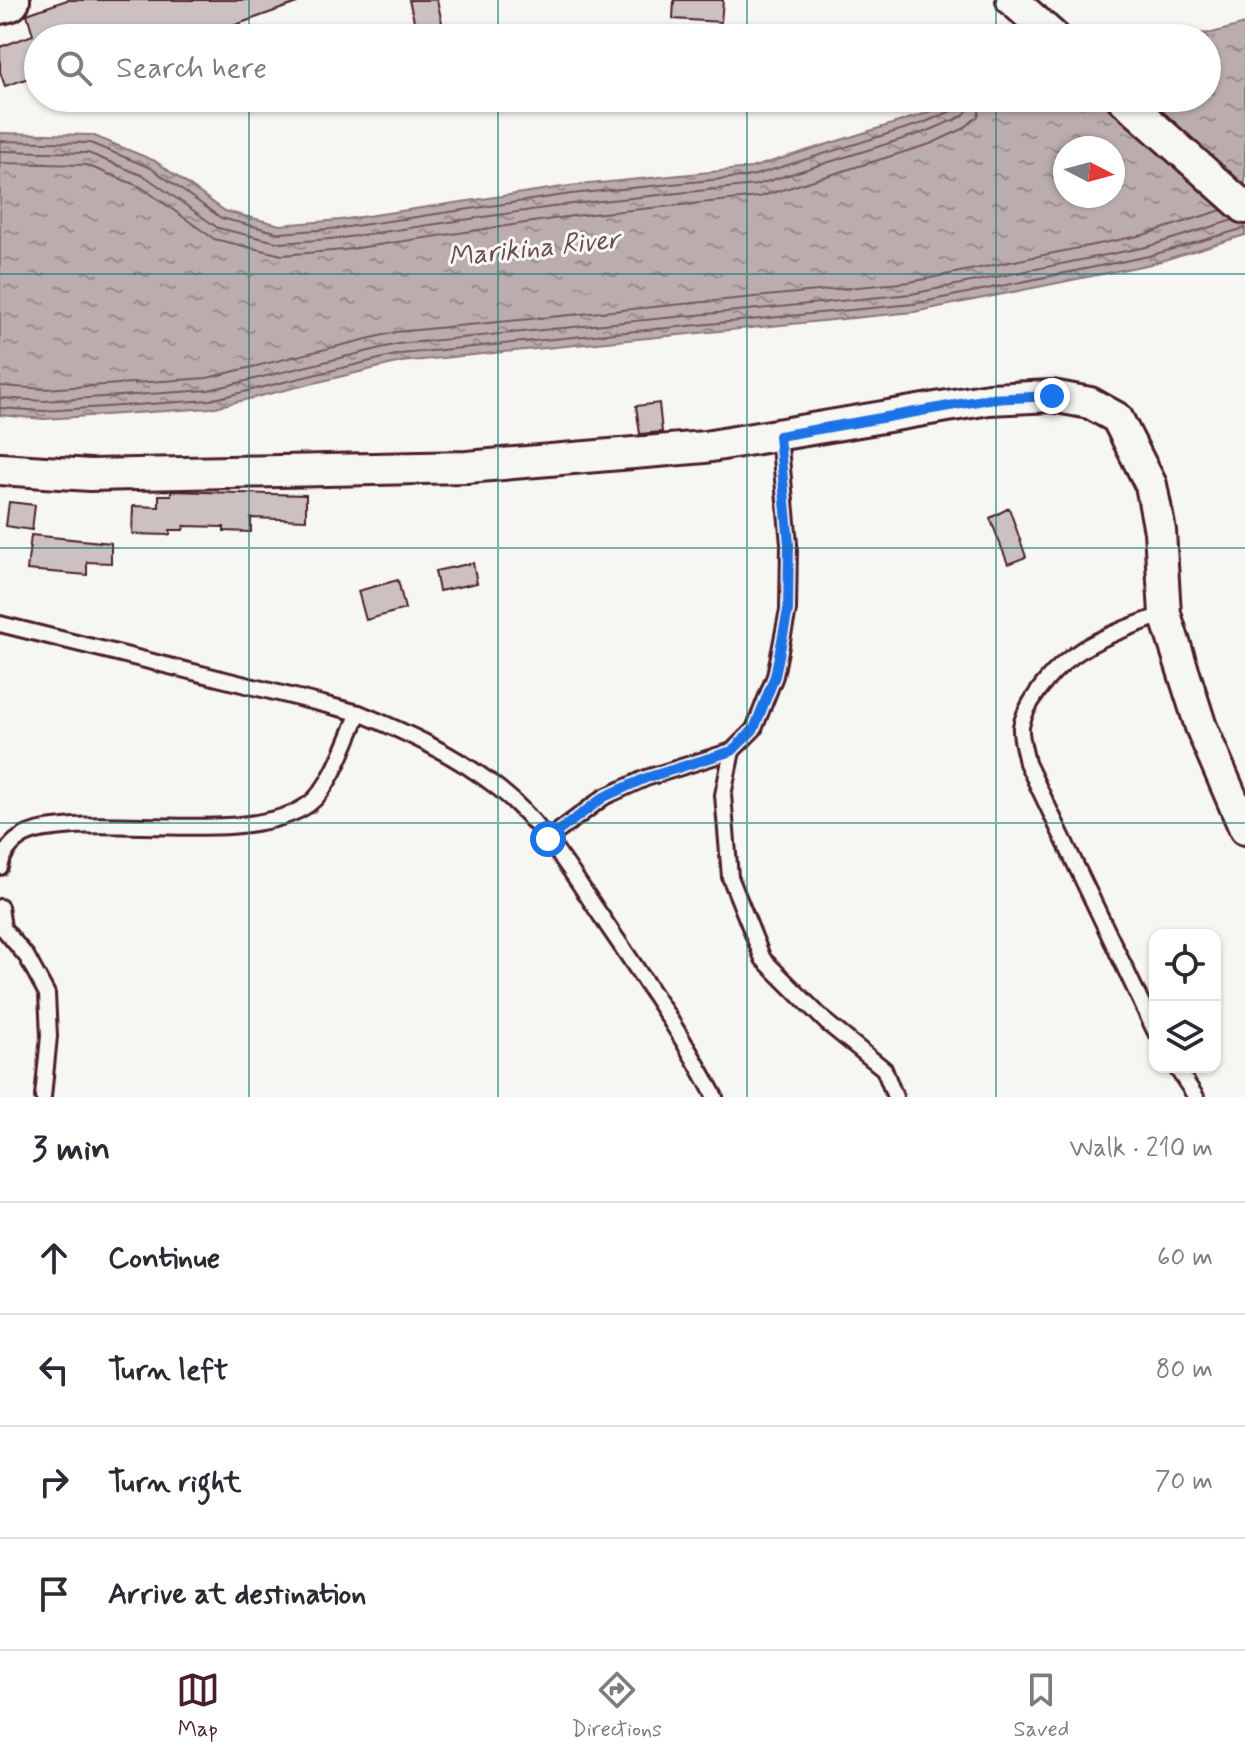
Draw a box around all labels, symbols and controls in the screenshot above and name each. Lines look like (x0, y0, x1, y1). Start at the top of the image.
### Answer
search box (24, 24, 1221, 112)
icon: search (52, 46, 96, 90)
text: Search here (116, 49, 267, 88)
north arrow (1053, 136, 1125, 208)
water label: Marikina River (446, 221, 625, 276)
route end (1034, 378, 1070, 414)
route start (530, 821, 566, 857)
map controls (1149, 929, 1221, 1073)
button: locate (1149, 929, 1221, 1001)
button: layers (1149, 1001, 1221, 1073)
text: 3 min (32, 1127, 110, 1172)
text: Walk · 210 m (1070, 1132, 1213, 1166)
icon: ahead (32, 1236, 76, 1280)
text: Continue (108, 1239, 220, 1278)
text: 60 m (1157, 1241, 1213, 1275)
icon: left (32, 1348, 76, 1392)
text: Turn left (108, 1351, 228, 1390)
text: 80 m (1156, 1353, 1213, 1387)
icon: right (32, 1460, 76, 1504)
text: Turn right (108, 1463, 241, 1502)
text: 70 m (1155, 1465, 1213, 1499)
icon: arrive (32, 1572, 76, 1616)
text: Arrive at destination (108, 1575, 366, 1614)
tab: Map (176, 1668, 220, 1744)
tab: Directions (571, 1668, 662, 1744)
tab: Saved (1014, 1668, 1069, 1744)

